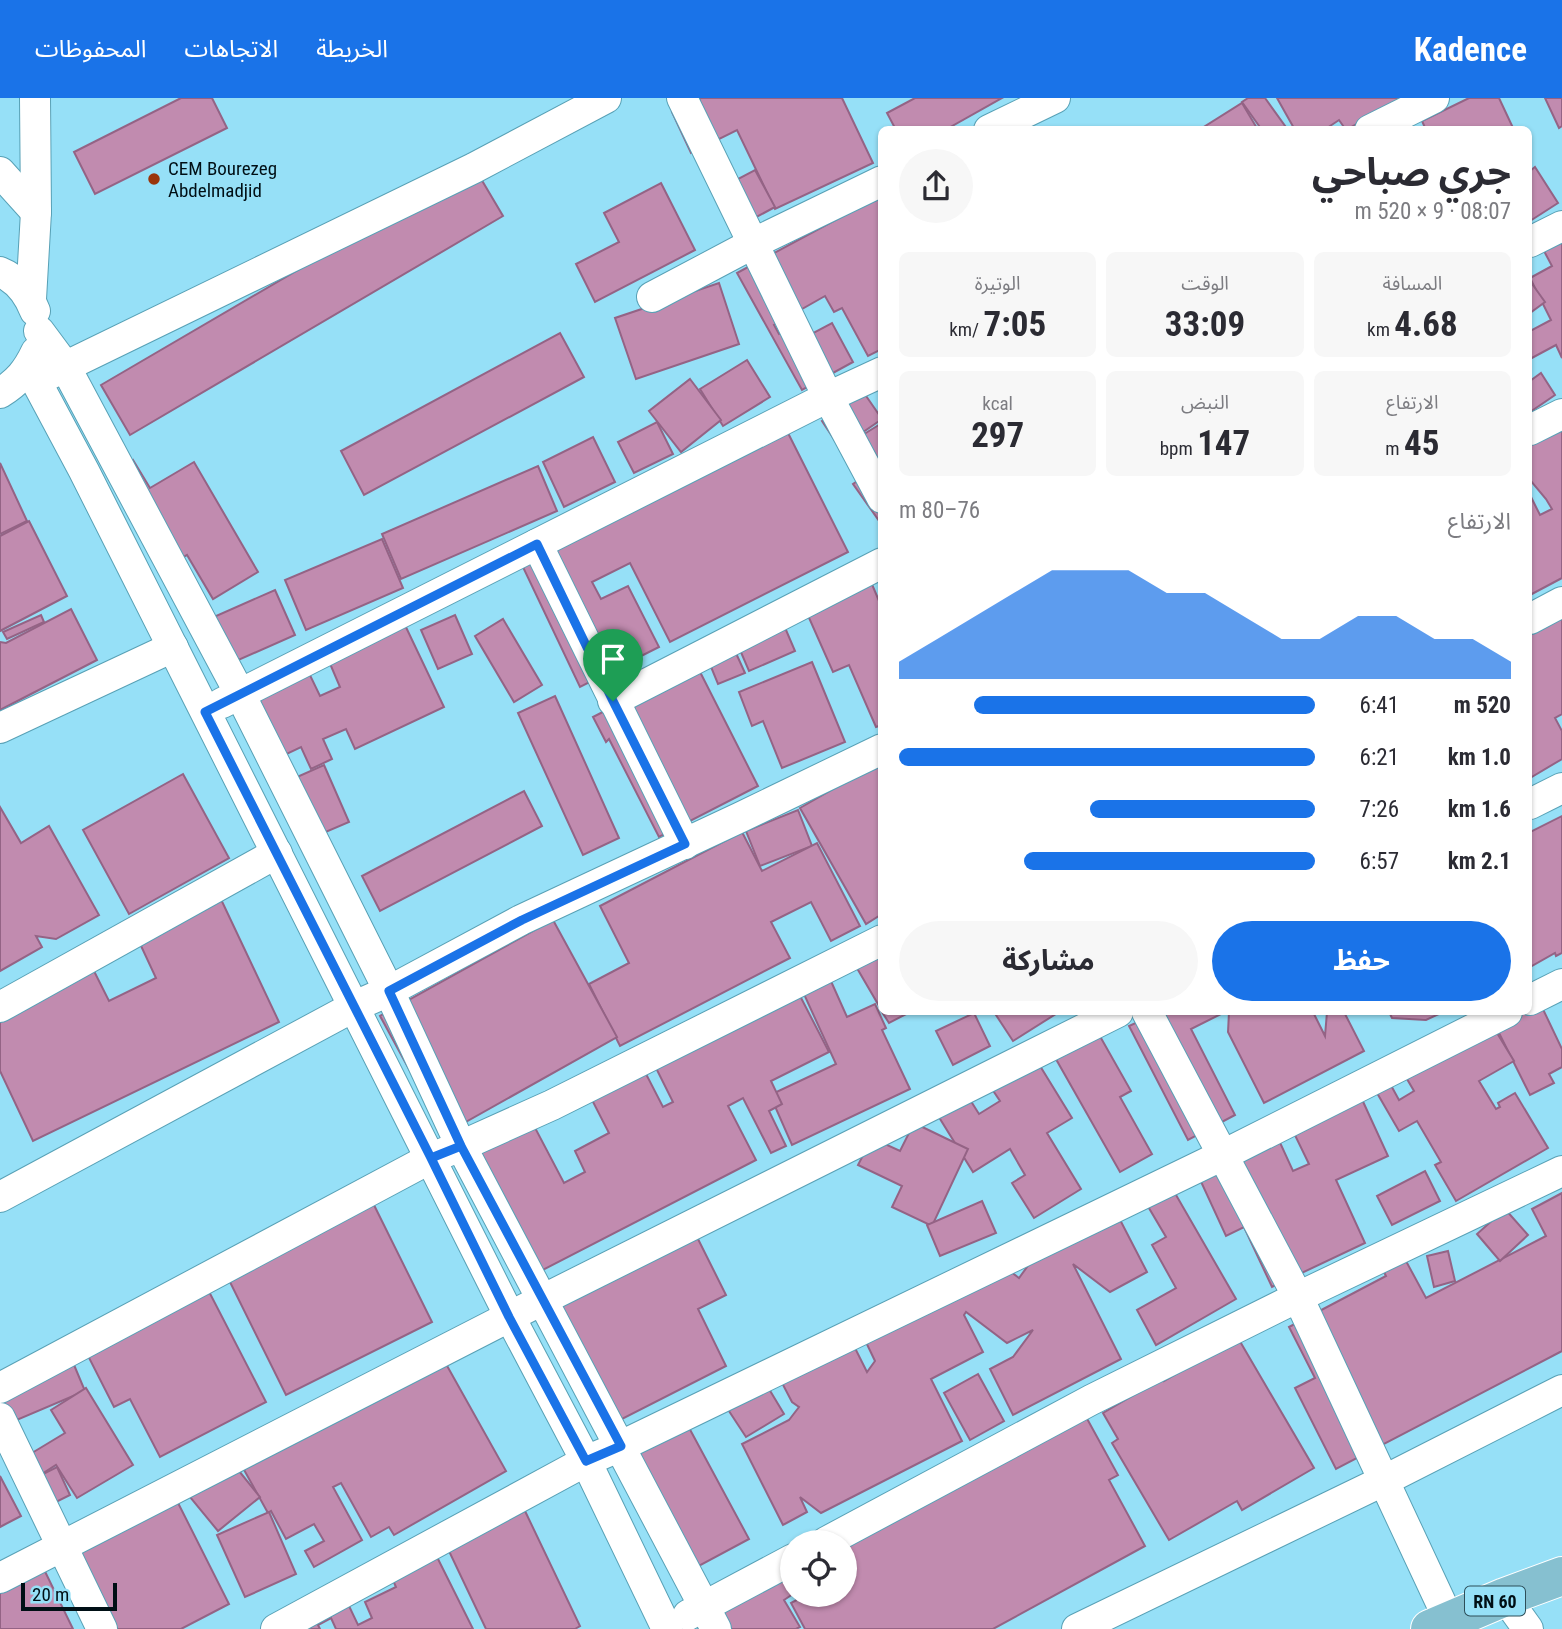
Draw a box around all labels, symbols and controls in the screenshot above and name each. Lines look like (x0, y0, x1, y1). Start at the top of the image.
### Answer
text: Kadence (1414, 30, 1527, 69)
text: المحفوظات (35, 35, 146, 63)
text: الاتجاهات (184, 35, 278, 63)
text: الخريطة (316, 35, 388, 63)
button: share (899, 149, 973, 223)
text: جري صباحي (1312, 150, 1511, 194)
place label: CEM Bourezeg Abdelmadjid (168, 157, 277, 202)
marker: CEM Bourezeg Abdelmadjid (146, 171, 162, 187)
text: 08:07 · 9 × 520 m (1355, 198, 1511, 225)
text: الوتيرة (975, 272, 1021, 295)
text: الوقت (1181, 272, 1229, 295)
text: المسافة (1382, 272, 1442, 295)
text: 7:05 (984, 304, 1046, 345)
text: 33:09 (1165, 304, 1245, 345)
text: 4.68 (1394, 304, 1458, 345)
text: /km (949, 318, 984, 341)
text: km (1367, 318, 1394, 341)
text: النبض (1181, 391, 1229, 414)
text: الارتفاع (1386, 391, 1438, 414)
text: kcal (982, 392, 1013, 415)
text: 297 (971, 415, 1024, 456)
text: 147 (1197, 423, 1250, 464)
text: 45 (1404, 423, 1439, 464)
text: bpm (1160, 437, 1197, 460)
text: m (1385, 437, 1404, 460)
text: 76–80 m (899, 497, 980, 524)
text: الارتفاع (1448, 508, 1511, 535)
pin (583, 629, 643, 701)
icon: arrive (594, 640, 632, 678)
text: 6:41 (1360, 692, 1399, 719)
text: 520 m (1454, 692, 1511, 719)
text: 6:21 (1360, 744, 1399, 771)
text: 1.0 km (1448, 744, 1511, 771)
text: 7:26 (1360, 796, 1399, 823)
text: 1.6 km (1448, 796, 1511, 823)
text: 6:57 (1360, 848, 1399, 875)
text: 2.1 km (1448, 848, 1511, 875)
button: مشاركة (899, 921, 1198, 1001)
button: حفظ (1212, 921, 1511, 1001)
map controls (780, 1530, 857, 1607)
button: locate (780, 1530, 857, 1607)
scale bar (21, 1580, 117, 1612)
text: 20 m (32, 1583, 69, 1606)
road number: RN 60 (1465, 1586, 1525, 1616)

